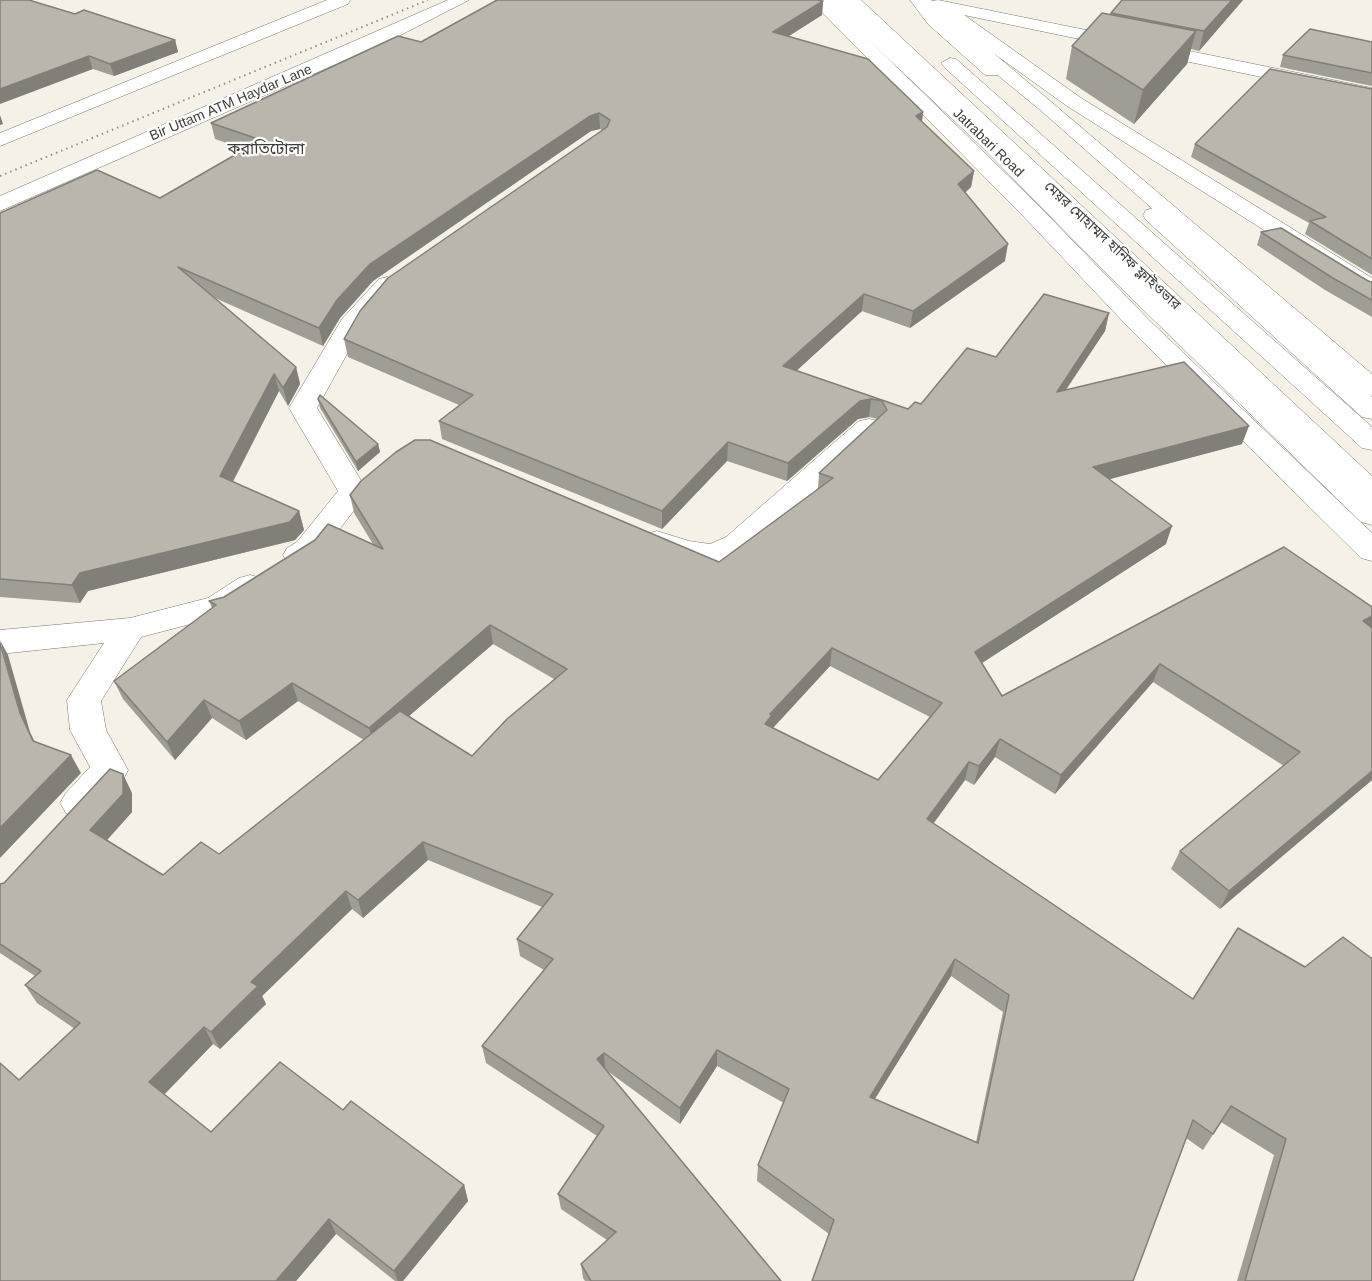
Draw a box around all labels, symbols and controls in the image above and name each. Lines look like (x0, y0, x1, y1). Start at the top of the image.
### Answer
street label: Bir Uttam ATM Haydar Lane (147, 61, 315, 145)
street label: Jatrabari Road (949, 105, 1027, 181)
district label: করাতিটোলা (227, 140, 305, 160)
street label: মেয়র মোহাম্মদ হানিফ ফ্লাইওভার (1040, 178, 1184, 314)

